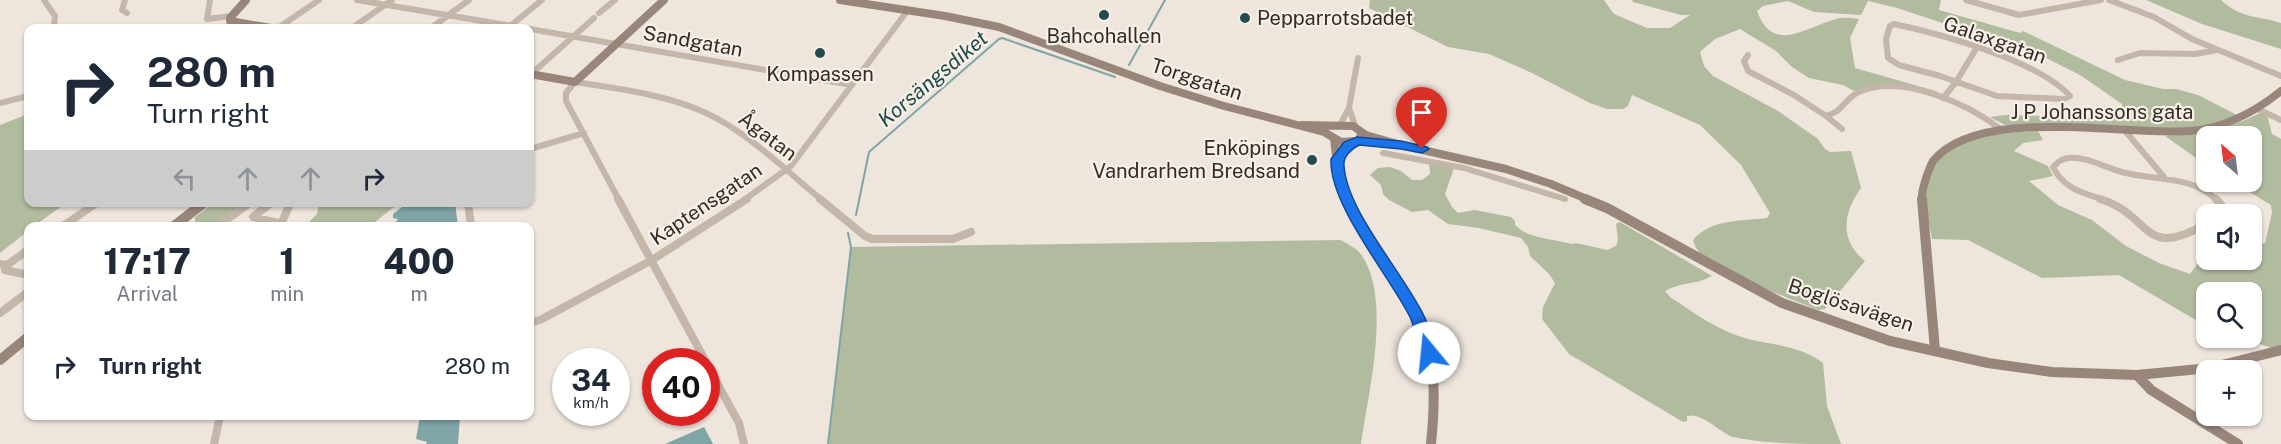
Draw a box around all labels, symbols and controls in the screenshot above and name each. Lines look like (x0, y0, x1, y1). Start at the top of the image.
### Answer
place label: Pepparrotsbadet (1257, 6, 1413, 30)
marker: Bahcohallen (1097, 8, 1111, 22)
marker: Pepparrotsbadet (1238, 11, 1252, 25)
street label: Galaxgatan (1940, 11, 2050, 69)
street label: Sandgatan (641, 20, 745, 62)
place label: Bahcohallen (1047, 24, 1161, 48)
water label: Korsängsdiket (873, 25, 993, 132)
marker: Kompassen (813, 46, 827, 60)
text: 280 m (147, 47, 276, 96)
icon: right (48, 48, 126, 126)
street label: Torggatan (1148, 53, 1246, 105)
place label: Kompassen (766, 62, 874, 86)
pin (1396, 87, 1447, 149)
icon: arrive (1405, 96, 1438, 129)
text: Turn right (147, 97, 270, 129)
street label: J P Johanssons gata (2011, 100, 2193, 124)
street label: Ågatan (734, 105, 803, 166)
north arrow (2196, 126, 2262, 192)
map controls (2196, 126, 2262, 426)
place label: Enköpings Vandrarhem Bredsand (1092, 136, 1300, 183)
marker: Enköpings Vandrarhem Bredsand (1305, 153, 1319, 167)
street label: Kaptensgatan (646, 158, 766, 250)
icon: left (168, 162, 201, 195)
icon: ahead (231, 162, 264, 195)
icon: ahead (294, 162, 327, 195)
icon: right (357, 162, 390, 195)
button: sound (2196, 204, 2262, 270)
text: 17:17 (103, 240, 191, 282)
text: 1 (279, 240, 295, 282)
text: 400 (383, 240, 455, 282)
street label: Boglösavägen (1785, 273, 1917, 337)
text: Arrival (116, 282, 178, 306)
text: min (270, 282, 304, 306)
text: m (410, 282, 428, 306)
button: search (2196, 282, 2262, 348)
position arrow (1397, 321, 1461, 385)
speed limit sign: 40 (642, 348, 720, 426)
icon: right (48, 350, 81, 383)
text: Turn right (99, 353, 202, 379)
text: 280 m (445, 353, 510, 379)
button: + (2196, 360, 2262, 426)
text: 34 (571, 362, 611, 398)
text: km/h (573, 394, 609, 411)

